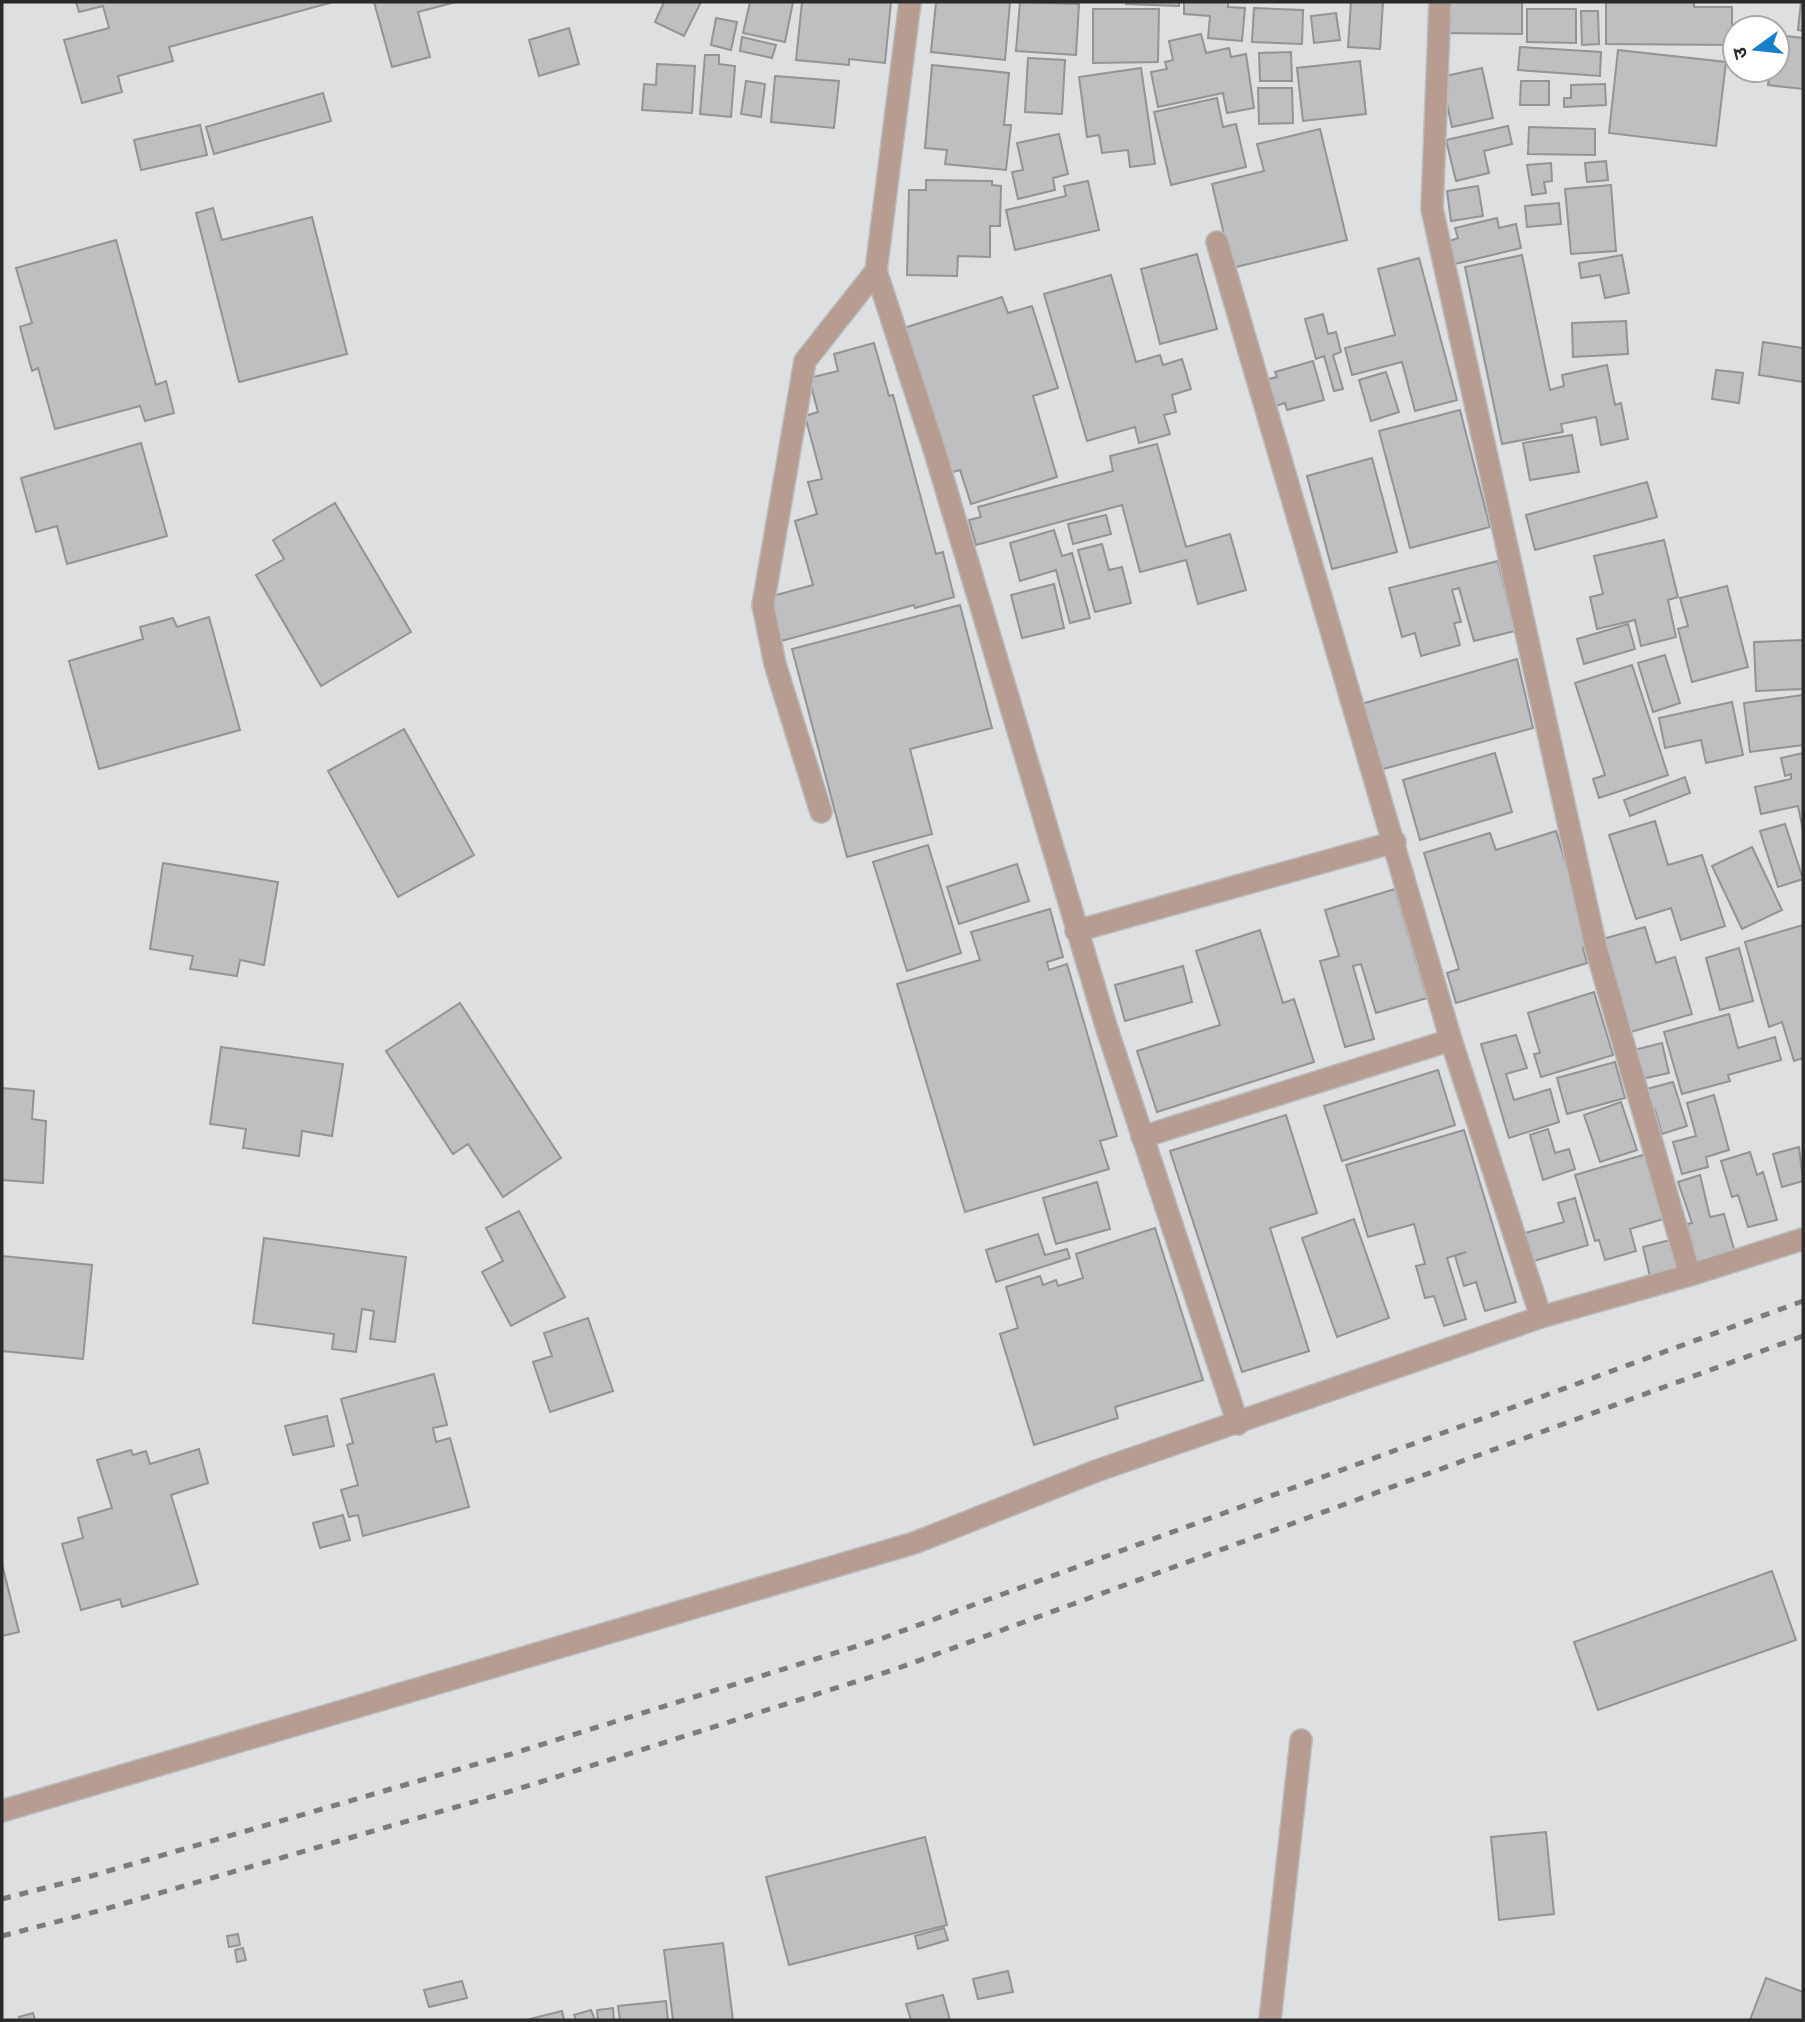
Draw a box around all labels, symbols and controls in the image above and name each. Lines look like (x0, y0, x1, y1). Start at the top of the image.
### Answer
north arrow (1721, 14, 1791, 84)
text: उ (1727, 44, 1753, 62)

